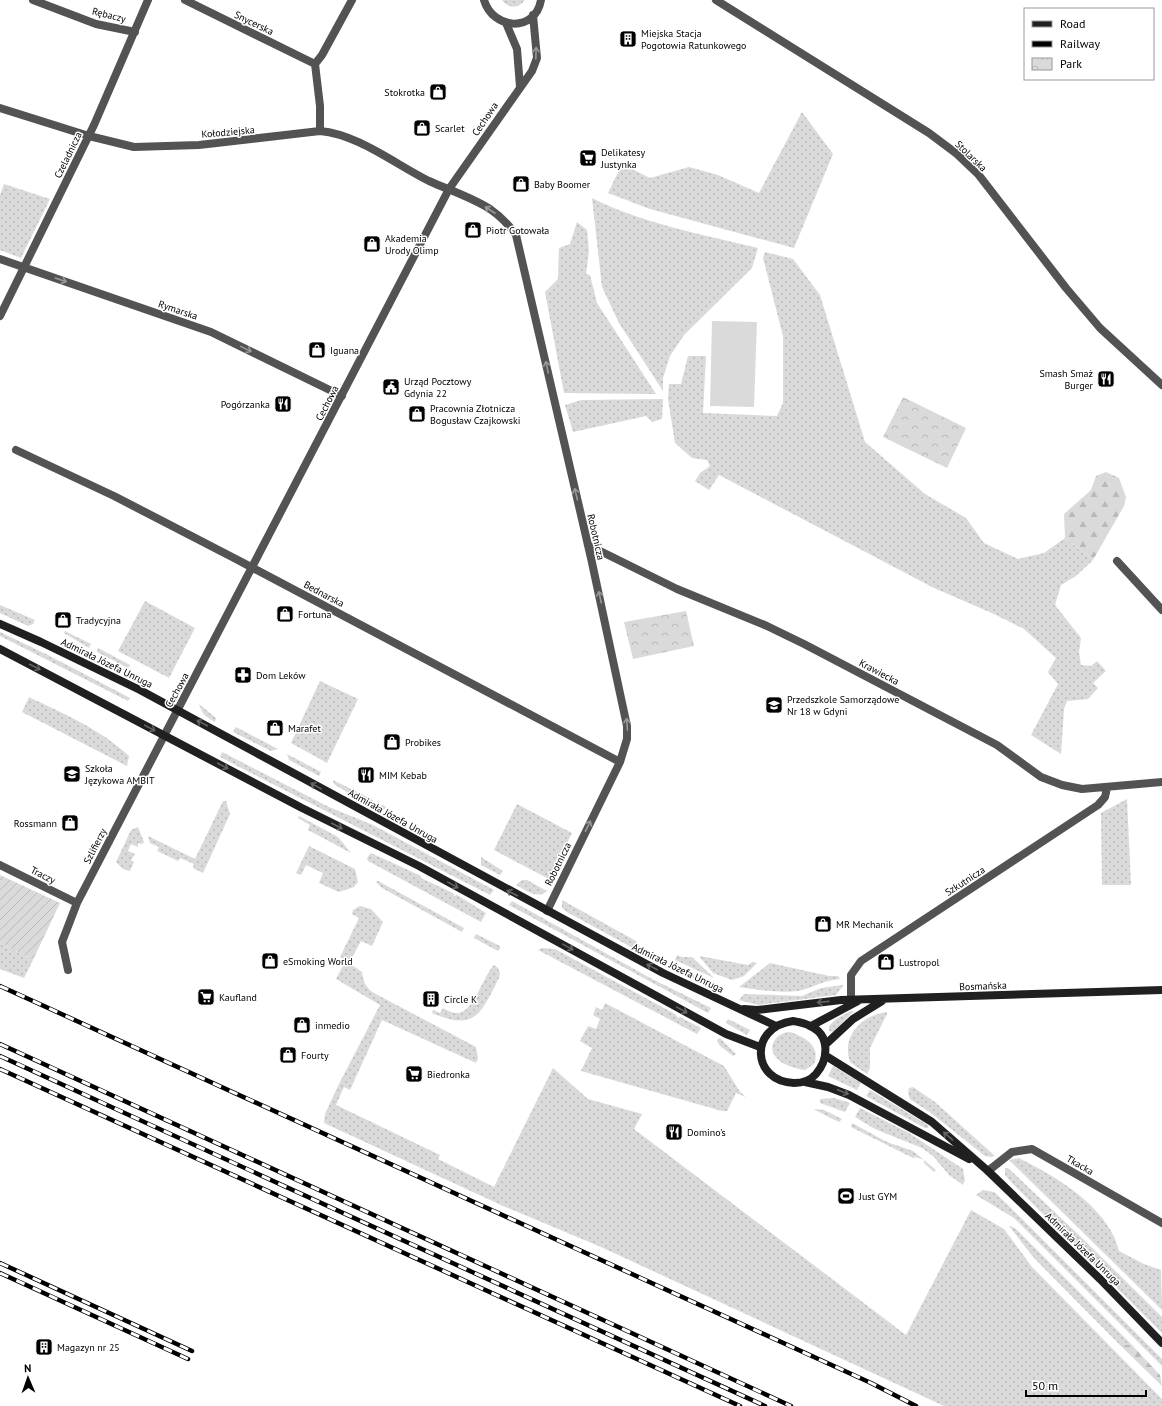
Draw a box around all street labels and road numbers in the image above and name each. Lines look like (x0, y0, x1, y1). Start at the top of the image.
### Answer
street label: Rębaczy (91, 5, 128, 26)
street label: Snycerska (232, 8, 276, 38)
street label: Cechowa (469, 100, 501, 138)
street label: Kołodziejska (201, 123, 255, 141)
street label: Czeladnicza (51, 130, 85, 180)
street label: Stolarska (952, 138, 990, 174)
street label: Rymarska (157, 297, 199, 323)
street label: Cechowa (313, 383, 341, 423)
street label: Robotnicza (584, 513, 608, 561)
street label: Bednarska (301, 578, 347, 610)
street label: Admirała Józefa Unruga (59, 635, 155, 691)
street label: Krawiecka (857, 656, 901, 688)
street label: Cechowa (162, 670, 192, 710)
street label: Admirała Józefa Unruga (346, 786, 440, 846)
street label: Szlifierzy (81, 826, 110, 866)
street label: Robotnicza (542, 840, 574, 888)
street label: Traczy (28, 863, 58, 887)
street label: Szkutnicza (942, 863, 988, 899)
street label: Admirała Józefa Unruga (630, 940, 726, 996)
street label: Bosmańska (959, 979, 1007, 993)
street label: Tkacka (1064, 1152, 1096, 1178)
street label: Admirała Józefa Unruga (1042, 1209, 1124, 1289)

